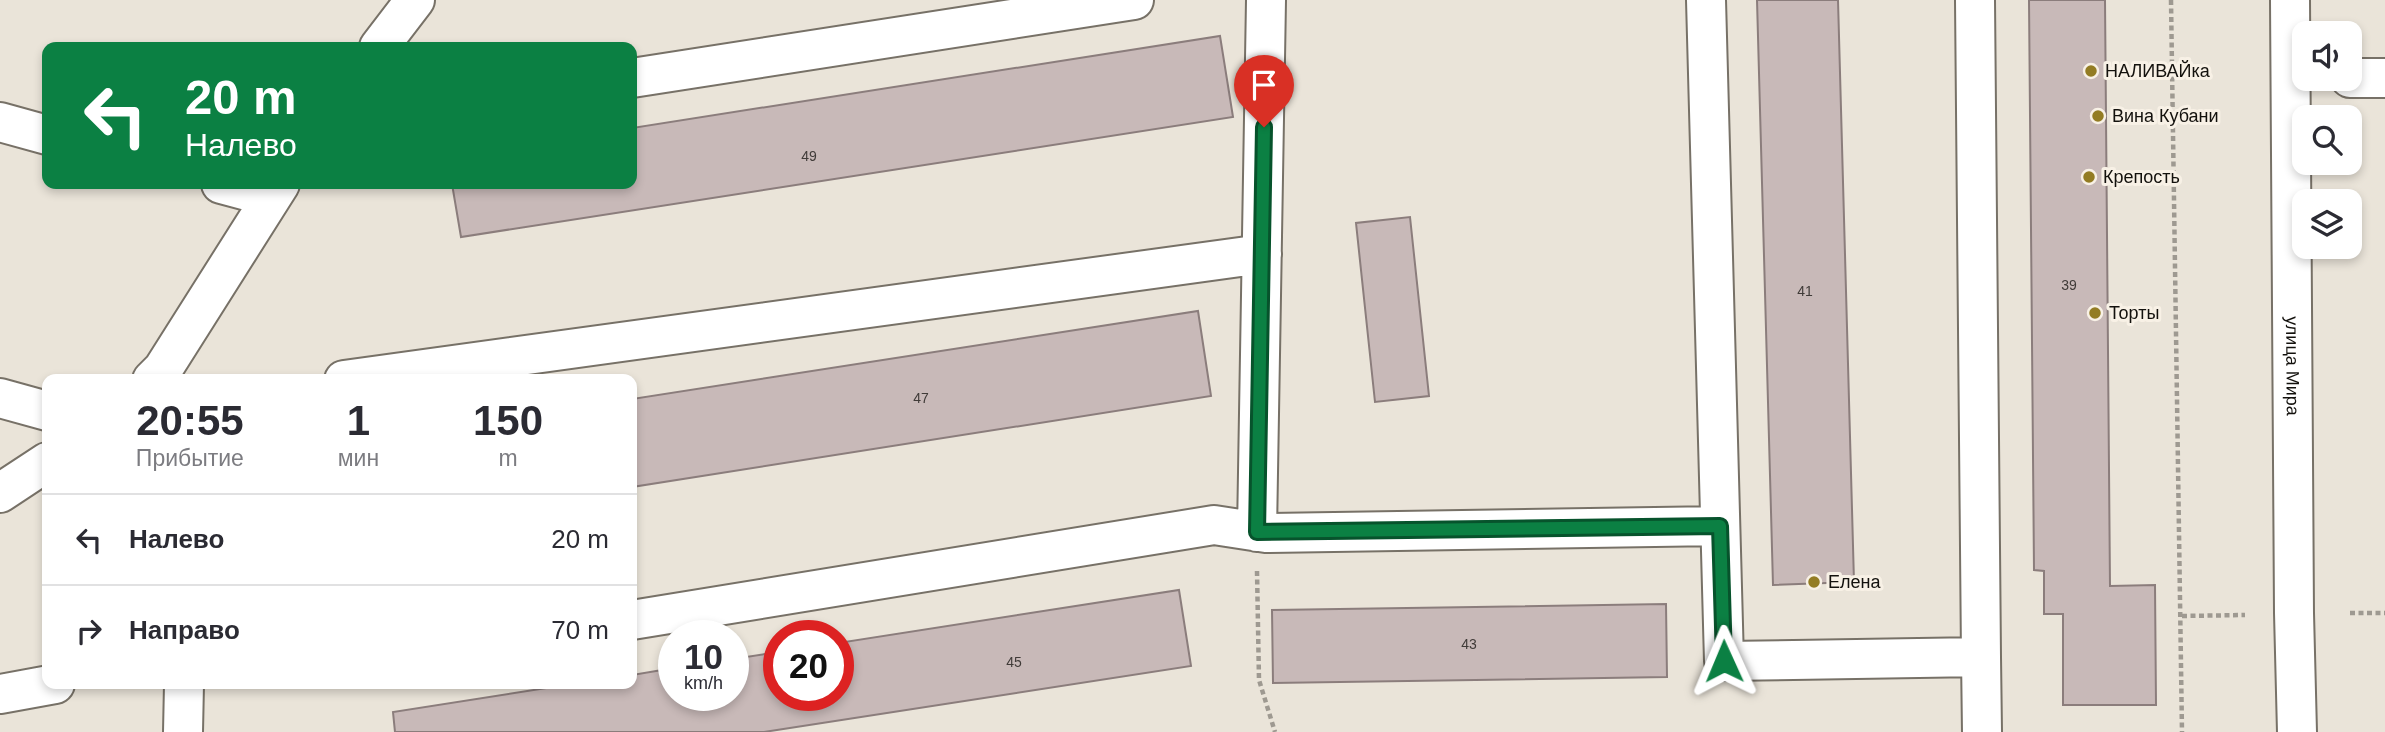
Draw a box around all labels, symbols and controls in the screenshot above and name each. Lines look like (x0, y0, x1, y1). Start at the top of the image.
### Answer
map controls (2292, 21, 2362, 259)
button: sound (2292, 21, 2362, 91)
pin (1234, 55, 1294, 127)
place label: НАЛИВАЙка (2105, 60, 2211, 81)
marker: НАЛИВАЙка (2083, 63, 2099, 79)
icon: arrive (1245, 66, 1283, 104)
icon: left (70, 70, 161, 161)
text: 20 m (185, 70, 297, 124)
button: search (2292, 105, 2362, 175)
place label: Вина Кубани (2112, 106, 2219, 126)
marker: Вина Кубани (2090, 108, 2106, 124)
text: Налево (185, 127, 297, 163)
house number: 49 (801, 148, 817, 164)
place label: Крепость (2103, 167, 2180, 187)
marker: Крепость (2081, 169, 2097, 185)
button: layers (2292, 189, 2362, 259)
house number: 39 (2061, 277, 2077, 293)
house number: 41 (1797, 283, 1813, 299)
place label: Торты (2109, 303, 2159, 323)
marker: Торты (2087, 305, 2103, 321)
street label: улица Мира (2282, 316, 2303, 417)
house number: 47 (913, 390, 929, 406)
text: 20:55 (136, 397, 244, 444)
text: 1 (347, 397, 370, 444)
text: 150 (473, 397, 543, 444)
text: Прибытие (136, 445, 244, 471)
text: мин (338, 445, 379, 471)
text: m (498, 445, 518, 471)
icon: left (70, 521, 108, 559)
text: Налево (129, 524, 224, 554)
text: 20 m (551, 524, 609, 554)
place label: Елена (1828, 572, 1881, 592)
marker: Елена (1806, 574, 1822, 590)
icon: right (70, 612, 108, 650)
text: Направо (129, 615, 240, 645)
text: 70 m (551, 615, 609, 645)
speed limit sign: 20 (763, 620, 854, 711)
position arrow (1687, 624, 1761, 698)
house number: 43 (1461, 636, 1477, 652)
text: 10 (684, 637, 723, 676)
house number: 45 (1006, 654, 1022, 670)
text: km/h (684, 673, 723, 693)

